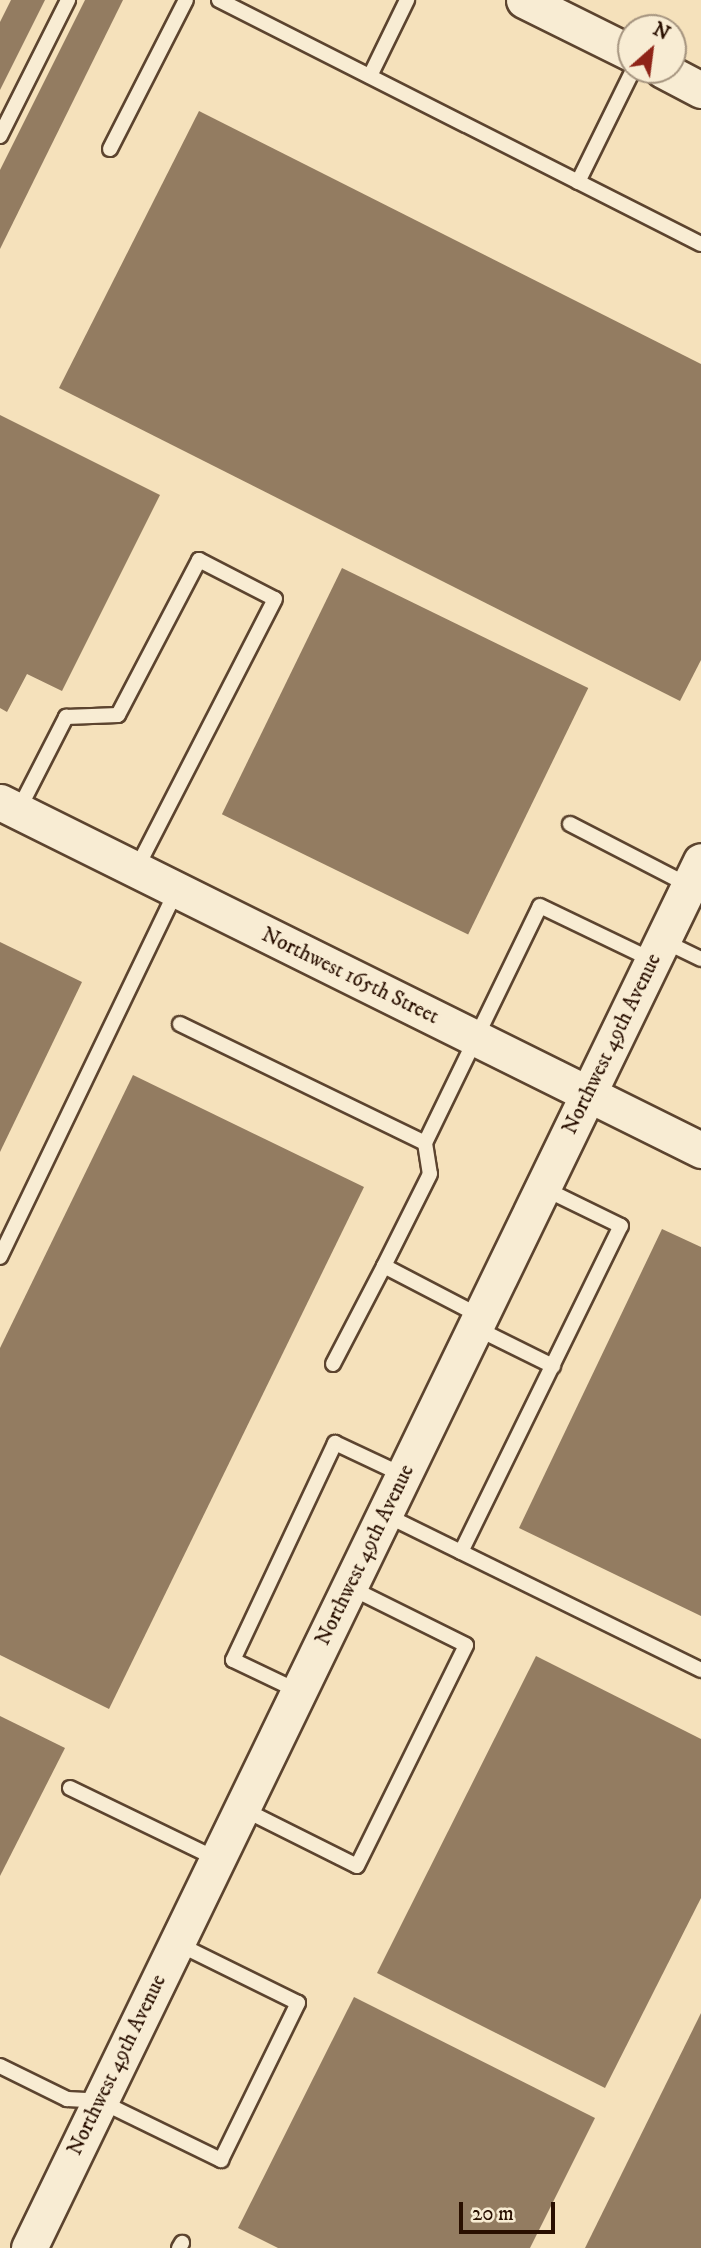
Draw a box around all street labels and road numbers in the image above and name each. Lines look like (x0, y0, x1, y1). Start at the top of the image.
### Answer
street label: Northwest 165th Street (257, 922, 443, 1030)
street label: Northwest 49th Avenue (557, 949, 667, 1139)
street label: Northwest 49th Avenue (310, 1460, 420, 1650)
street label: Northwest 49th Avenue (62, 1970, 172, 2160)

